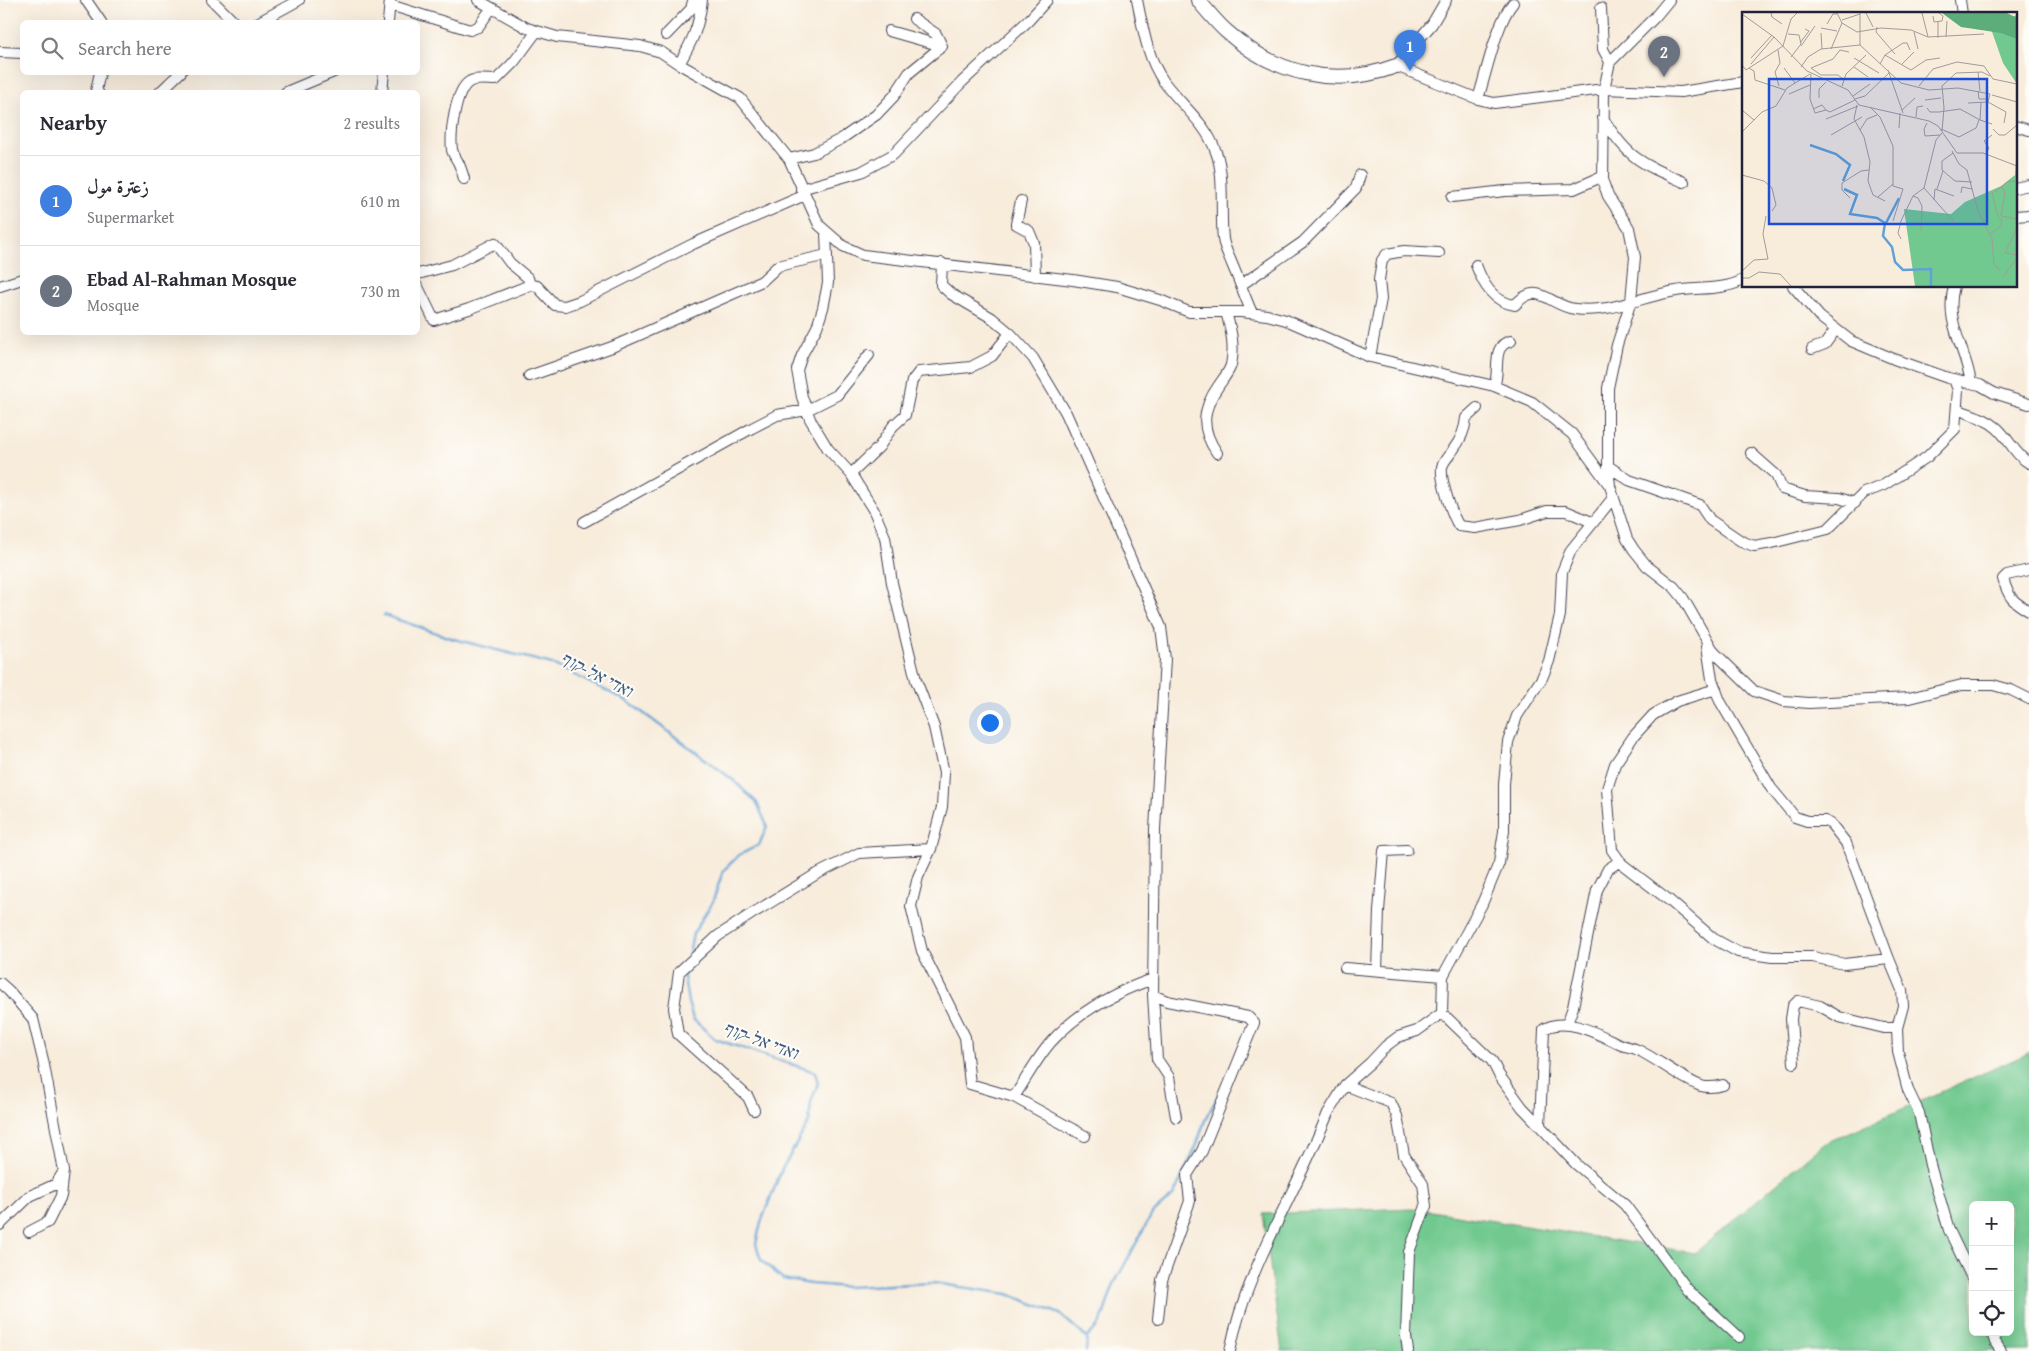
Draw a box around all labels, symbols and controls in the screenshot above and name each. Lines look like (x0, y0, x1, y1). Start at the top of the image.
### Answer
inset map (1742, 12, 2016, 288)
search box (20, 20, 420, 75)
pin: 1 (1394, 30, 1426, 71)
icon: search (38, 34, 66, 62)
text: Search here (78, 34, 172, 62)
pin: 2 (1648, 36, 1680, 77)
text: Nearby (40, 107, 107, 138)
text: 2 results (343, 111, 400, 135)
text: زعترة مول (87, 172, 149, 200)
text: 1 (52, 189, 60, 213)
text: 610 m (360, 189, 400, 213)
text: Supermarket (87, 205, 174, 229)
text: Ebad Al-Rahman Mosque (87, 265, 297, 293)
text: 2 (52, 279, 60, 303)
text: 730 m (360, 279, 400, 303)
text: Mosque (87, 293, 139, 317)
water label: ואדי אל-קוף (556, 644, 639, 704)
your location (977, 710, 1003, 736)
water label: ואדי אל-קוף (720, 1014, 803, 1066)
map controls (1969, 1201, 2014, 1336)
button: + (1969, 1201, 2014, 1246)
button: − (1969, 1246, 2014, 1291)
button: locate (1969, 1291, 2014, 1336)

